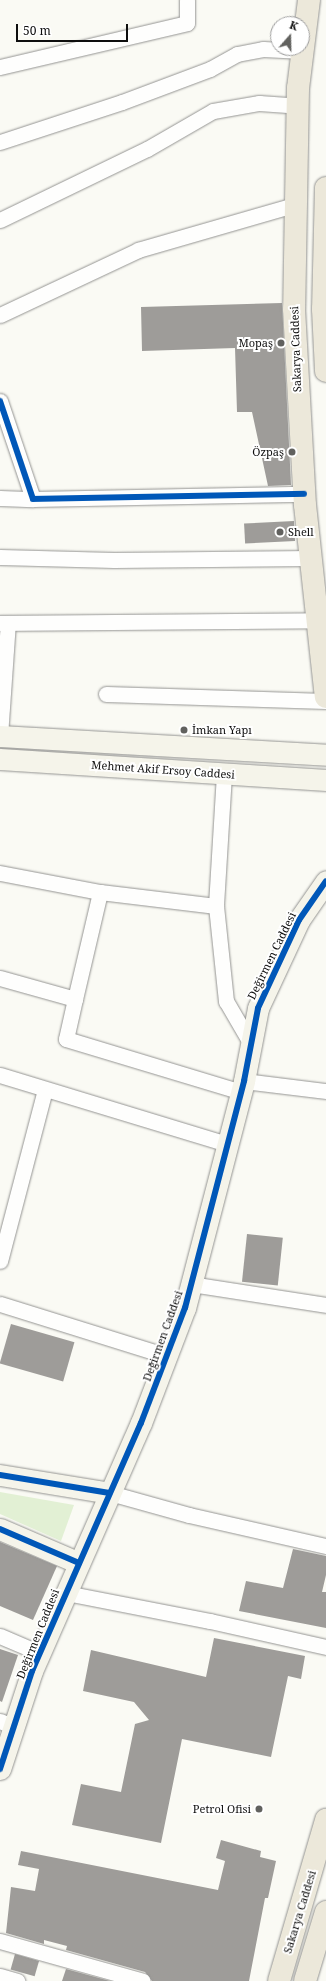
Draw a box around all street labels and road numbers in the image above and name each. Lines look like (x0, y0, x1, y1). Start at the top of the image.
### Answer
street label: Sakarya Caddesi (288, 306, 304, 392)
street label: Mehmet Akif Ersoy Caddesi (91, 758, 235, 782)
street label: Değirmen Caddesi (245, 910, 299, 1002)
street label: Değirmen Caddesi (140, 1289, 186, 1383)
street label: Değirmen Caddesi (14, 1587, 62, 1681)
street label: Sakarya Caddesi (281, 1869, 319, 1955)

